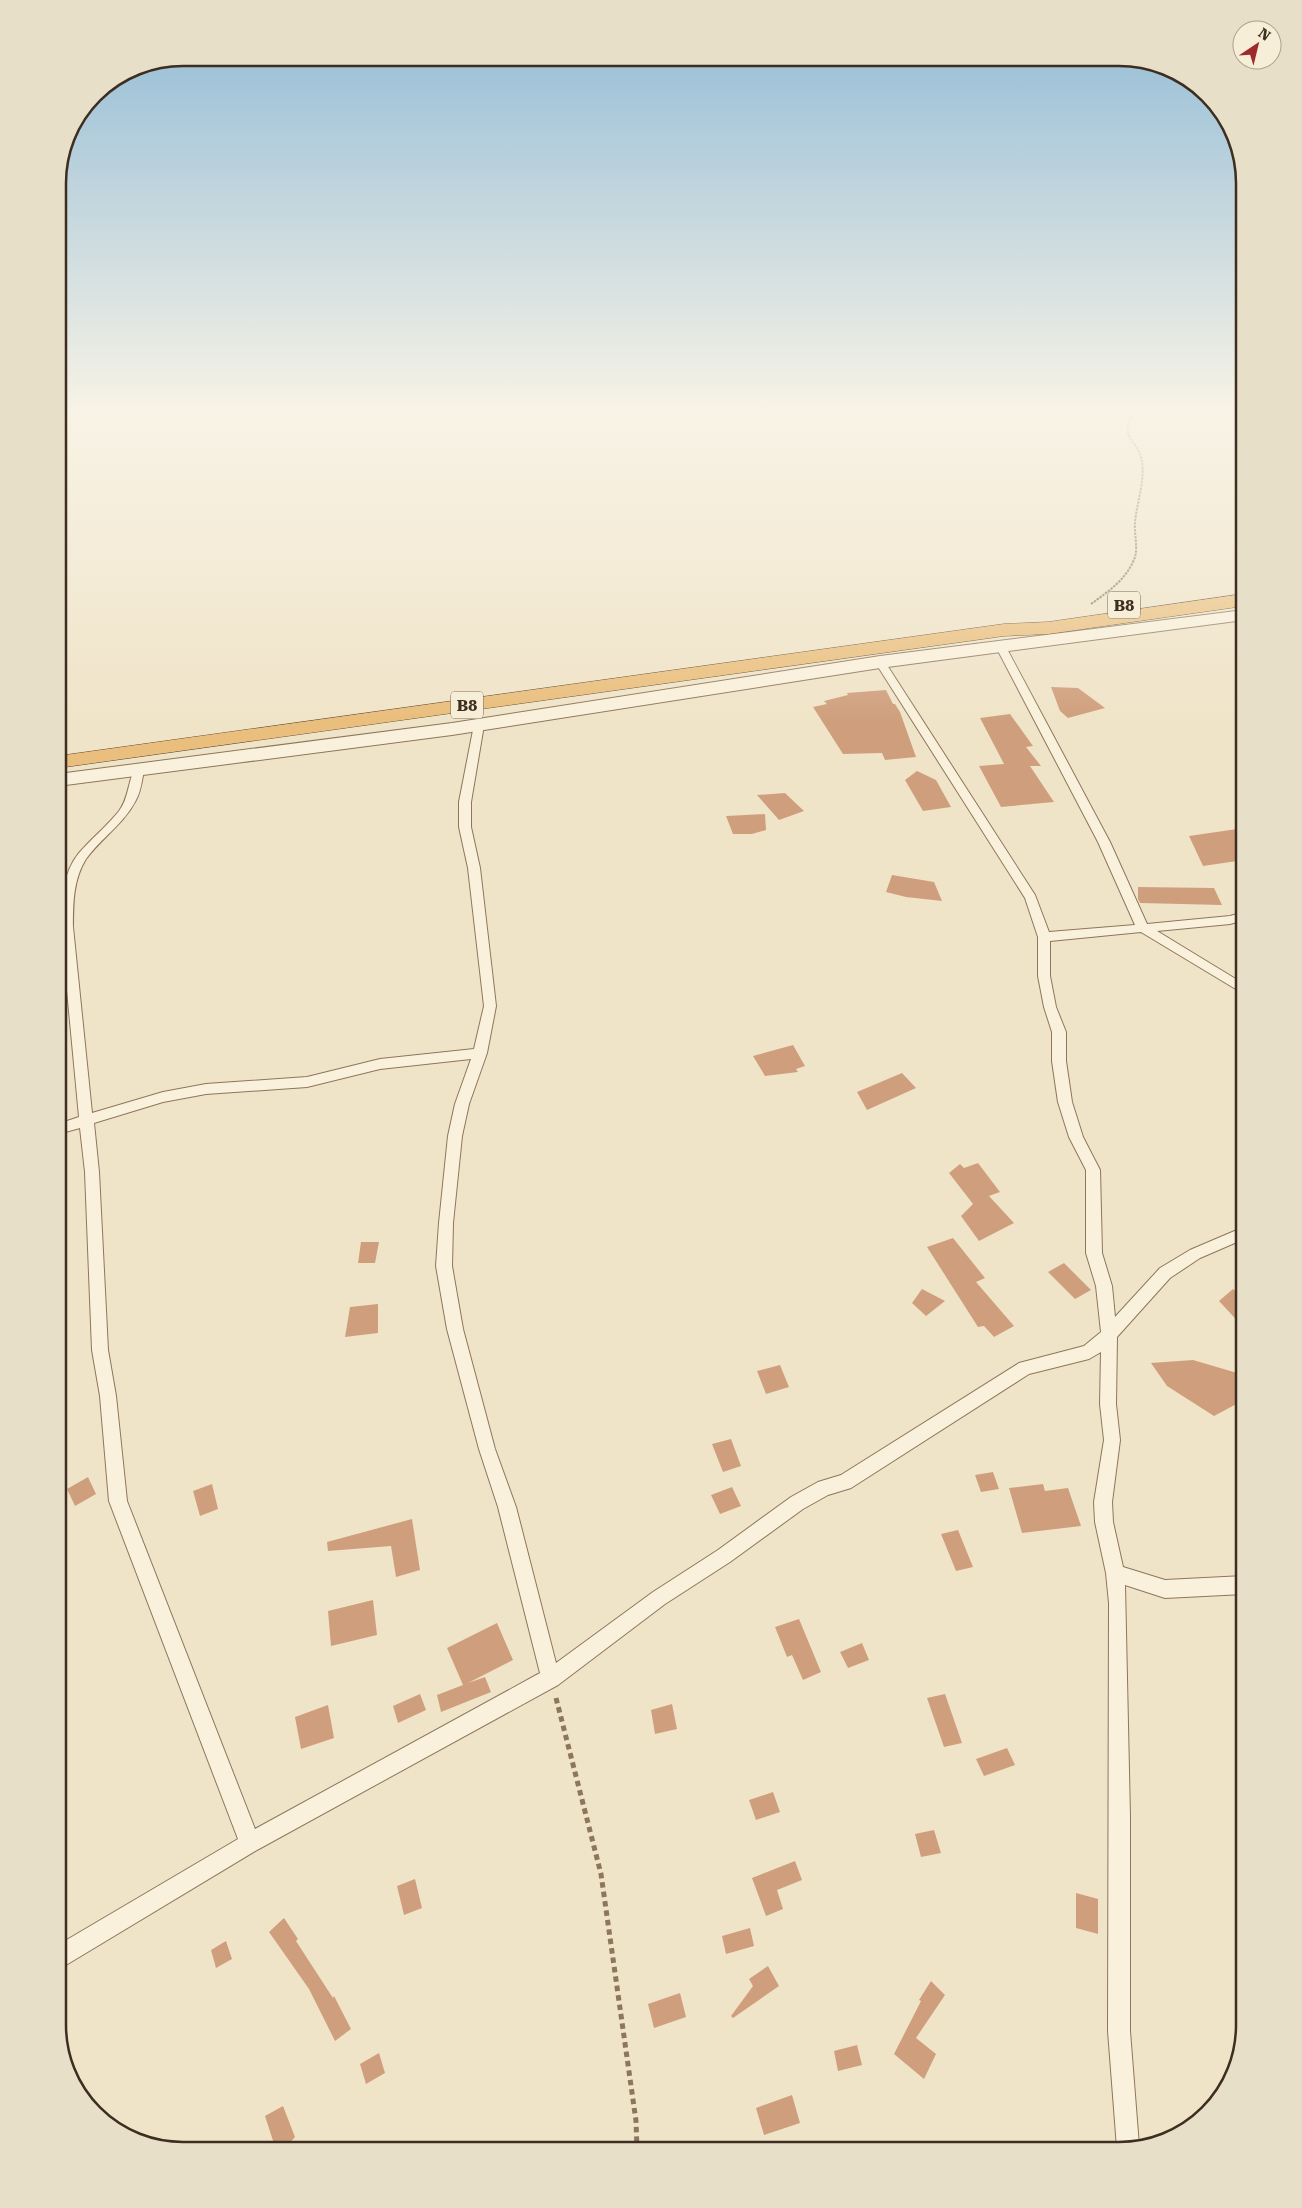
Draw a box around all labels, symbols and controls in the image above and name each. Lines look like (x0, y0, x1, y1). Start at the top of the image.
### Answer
north arrow (1232, 20, 1282, 70)
text: N (1255, 25, 1274, 44)
road number: B8 (1108, 592, 1140, 618)
road number: B8 (451, 692, 483, 718)

